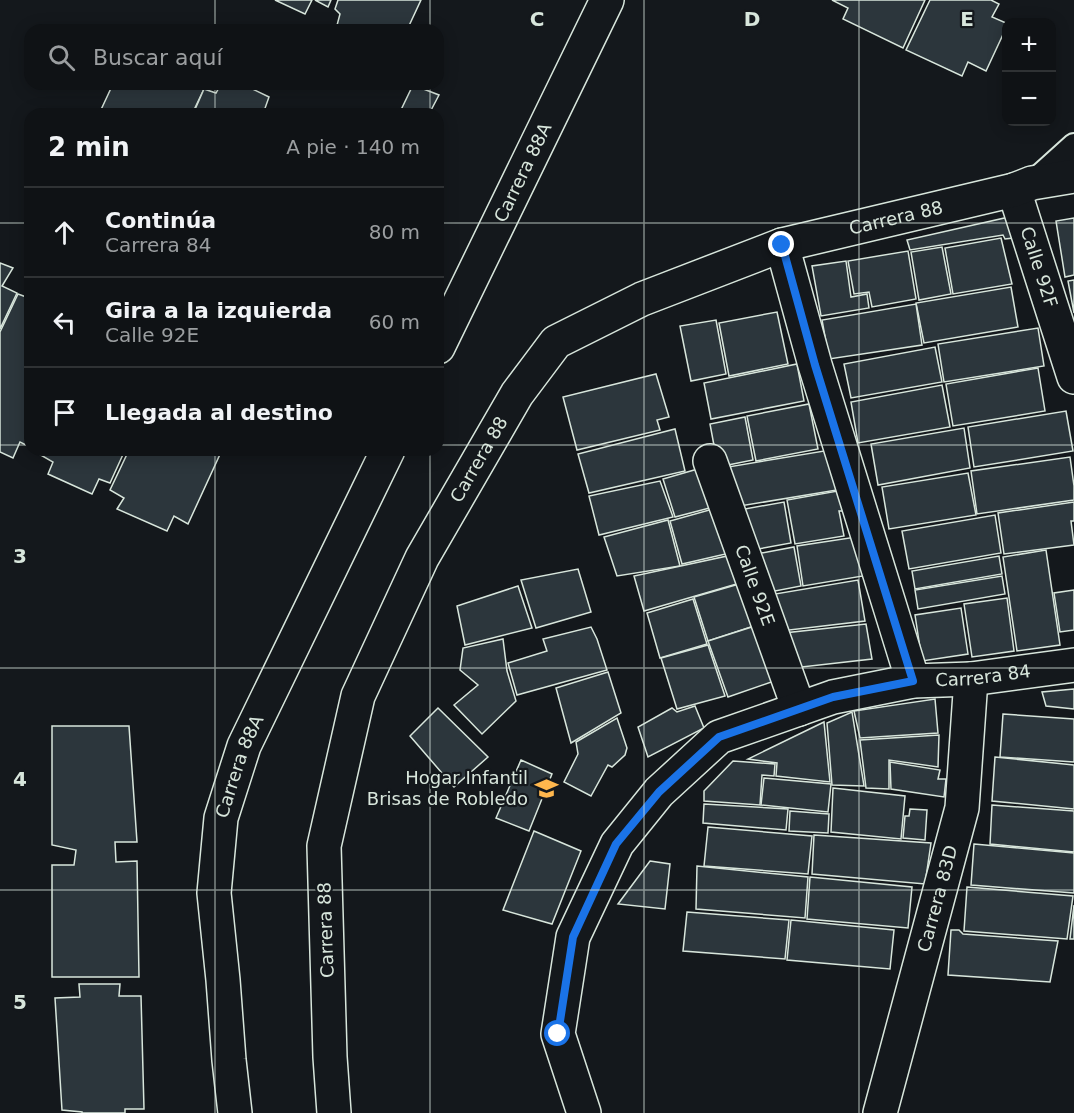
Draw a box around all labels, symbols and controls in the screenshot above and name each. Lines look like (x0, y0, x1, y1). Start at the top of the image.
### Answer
text: C (530, 7, 544, 31)
text: D (744, 7, 760, 31)
text: E (960, 7, 974, 31)
map controls (1002, 18, 1056, 126)
button: + (1002, 18, 1056, 72)
search box (24, 24, 444, 90)
icon: search (45, 41, 78, 74)
text: Buscar aquí (93, 45, 223, 70)
button: − (1002, 72, 1056, 126)
street label: Carrera 88A (489, 119, 556, 226)
text: 2 min (48, 132, 130, 162)
text: A pie · 140 m (286, 135, 420, 159)
street label: Carrera 88 (847, 196, 945, 239)
text: Continúa (105, 208, 216, 233)
icon: ahead (48, 216, 81, 249)
text: 80 m (369, 220, 420, 244)
street label: Calle 92F (1016, 224, 1062, 310)
route end (768, 231, 794, 257)
text: Carrera 84 (105, 233, 211, 257)
text: Gira a la izquierda (105, 298, 332, 323)
icon: left (48, 306, 81, 339)
text: 60 m (369, 310, 420, 334)
text: Calle 92E (105, 323, 199, 347)
icon: arrive (48, 396, 81, 429)
text: Llegada al destino (105, 400, 333, 425)
street label: Carrera 88 (446, 412, 512, 506)
street label: Calle 92E (731, 542, 779, 628)
text: 3 (13, 544, 27, 568)
street label: Carrera 84 (935, 660, 1032, 690)
street label: Carrera 88A (211, 711, 268, 821)
text: 4 (13, 767, 27, 791)
place label: Hogar Infantil Brisas de Robledo (367, 767, 528, 809)
school or university icon: Hogar Infantil Brisas de Robledo (533, 775, 559, 801)
street label: Carrera 83D (913, 843, 962, 954)
street label: Carrera 88 (313, 882, 338, 978)
text: 5 (13, 990, 27, 1014)
route start (544, 1020, 570, 1046)

